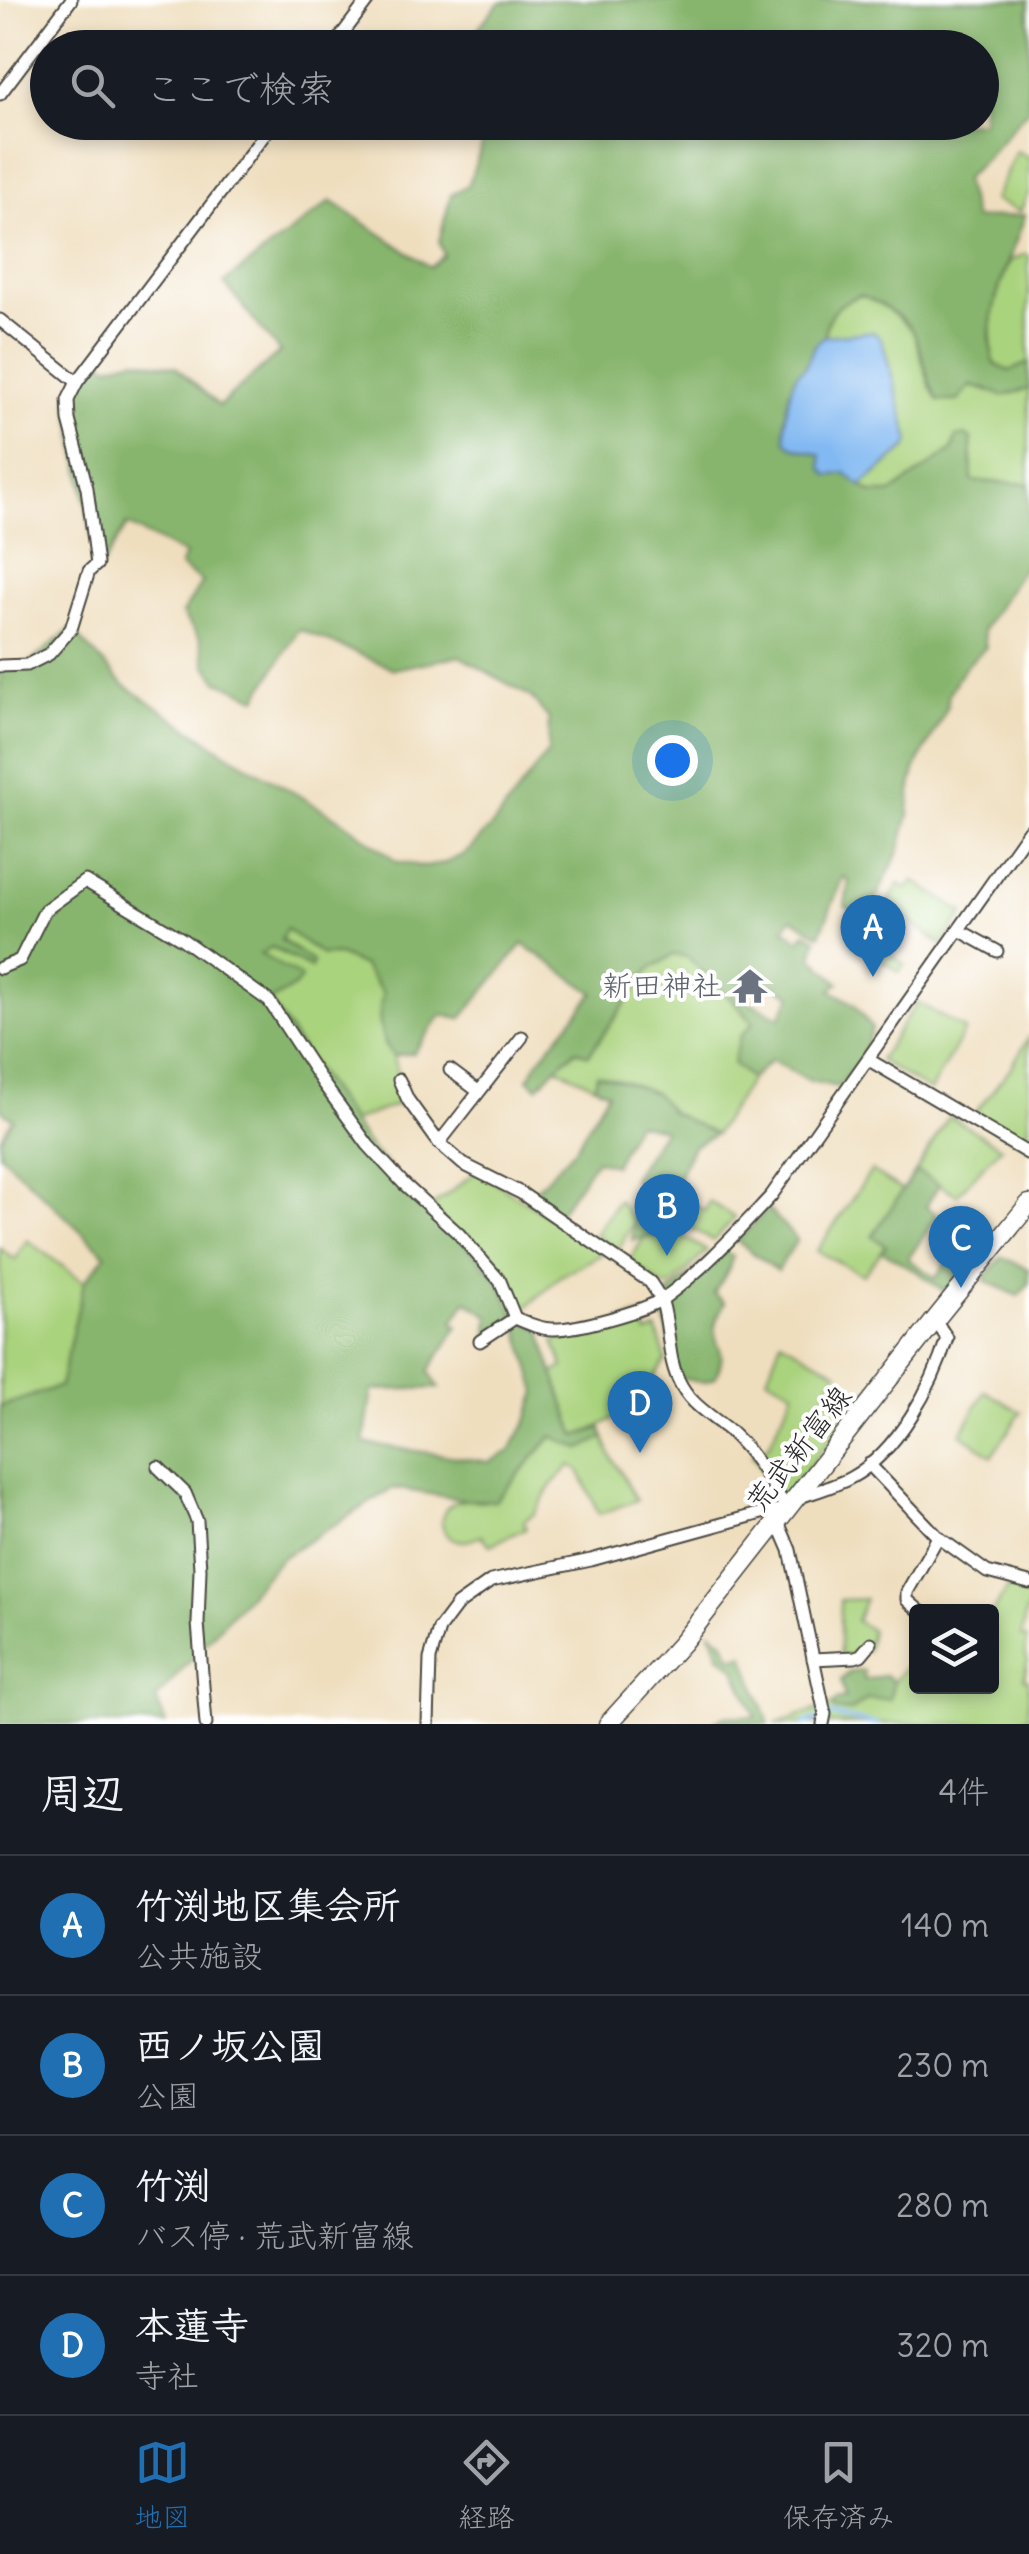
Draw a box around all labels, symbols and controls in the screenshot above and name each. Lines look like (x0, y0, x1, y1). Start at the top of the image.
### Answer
search box (30, 30, 999, 140)
icon: search (65, 58, 120, 113)
text: ここで検索 (145, 65, 335, 112)
your location (647, 735, 698, 786)
pin: A (840, 894, 906, 977)
place label: 新田神社 (602, 966, 722, 1004)
temple icon: 新田神社 (731, 967, 769, 1005)
pin: B (634, 1174, 700, 1256)
pin: C (928, 1206, 994, 1288)
pin: D (608, 1370, 672, 1453)
street label: 荒武新富線 (737, 1378, 859, 1519)
map controls (909, 1604, 999, 1694)
button: layers (909, 1604, 999, 1694)
text: 周辺 (40, 1767, 124, 1819)
text: 4件 (939, 1771, 989, 1812)
text: 竹渕地区集会所 (135, 1882, 401, 1929)
text: A (62, 1905, 83, 1946)
text: 140 m (901, 1905, 989, 1946)
text: 公共施設 (135, 1935, 263, 1976)
text: 西ノ坂公園 (135, 2022, 325, 2069)
text: B (62, 2045, 83, 2086)
text: 230 m (897, 2045, 989, 2086)
text: 公園 (135, 2075, 199, 2116)
text: 竹渕 (135, 2162, 211, 2209)
text: C (62, 2185, 83, 2226)
text: 280 m (896, 2185, 989, 2226)
text: バス停 · 荒武新富線 (135, 2215, 413, 2256)
text: 本蓮寺 (135, 2302, 249, 2349)
text: D (61, 2325, 84, 2366)
text: 320 m (897, 2325, 989, 2366)
text: 寺社 (135, 2355, 199, 2396)
tab: 地図 (134, 2435, 190, 2535)
tab: 経路 (458, 2435, 515, 2535)
tab: 保存済み (783, 2435, 895, 2535)

